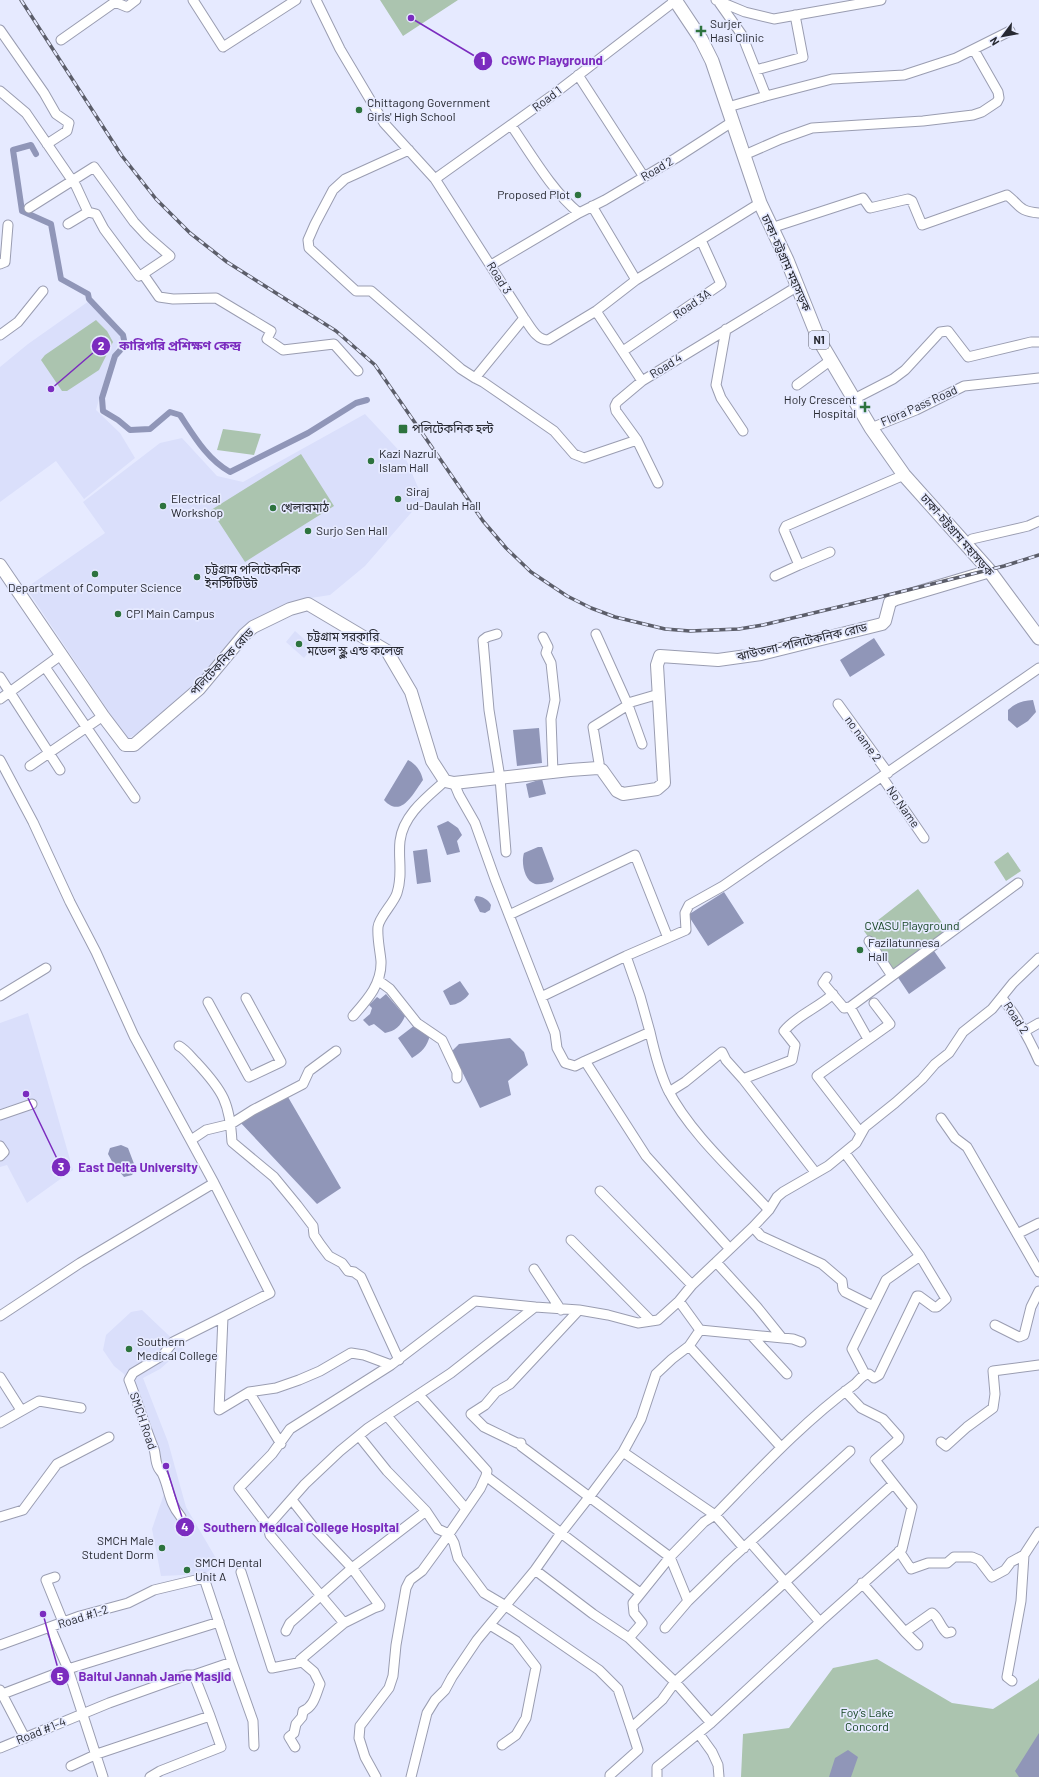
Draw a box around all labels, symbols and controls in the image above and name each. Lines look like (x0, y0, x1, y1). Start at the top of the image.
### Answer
place label: Surjer Hasi Clinic (710, 16, 764, 44)
north arrow (983, 16, 1023, 56)
marker: Surjer Hasi Clinic (695, 25, 707, 37)
text: N (987, 35, 1002, 48)
callout: CGWC Playground (473, 48, 610, 73)
text: CGWC Playground (501, 52, 603, 68)
text: 1 (481, 53, 485, 67)
street label: Road 1 (529, 83, 564, 114)
place label: Chittagong Government Girls' High School (367, 95, 490, 123)
marker: Chittagong Government Girls' High School (354, 105, 364, 115)
street label: Road 2 (638, 153, 675, 183)
place label: Proposed Plot (497, 187, 570, 201)
marker: Proposed Plot (573, 190, 583, 200)
street label: ঢাকা-চট্টগ্রাম মহাসড়ক (758, 211, 815, 314)
street label: Road 3 (485, 259, 515, 296)
street label: Road 3A (670, 286, 713, 321)
road number: N1 (809, 331, 829, 349)
callout: কারিগরি প্রশিক্ষণ কেন্দ্র (91, 333, 249, 358)
text: কারিগরি প্রশিক্ষণ কেন্দ্র (118, 337, 241, 353)
text: 2 (98, 338, 105, 352)
street label: Road 4 (647, 350, 684, 381)
street label: Flora Pass Road (878, 382, 959, 428)
place label: Holy Crescent Hospital (784, 392, 856, 420)
marker: Holy Crescent Hospital (859, 401, 871, 413)
place label: পলিটেকনিক হল্ট (412, 421, 494, 435)
marker: পলিটেকনিক হল্ট (397, 423, 409, 435)
place label: Kazi Nazrul Islam Hall (379, 446, 436, 474)
marker: Kazi Nazrul Islam Hall (366, 456, 376, 466)
place label: Siraj ud-Daulah Hall (406, 484, 481, 512)
street label: ঢাকা-চট্টগ্রাম মহাসড়ক (917, 490, 998, 579)
place label: Electrical Workshop (171, 491, 223, 519)
marker: Siraj ud-Daulah Hall (393, 494, 403, 504)
place label: খেলারমাঠ (281, 500, 329, 514)
marker: Electrical Workshop (158, 501, 168, 511)
marker: খেলারমাঠ (268, 503, 278, 513)
place label: Surjo Sen Hall (316, 523, 387, 537)
marker: Surjo Sen Hall (303, 526, 313, 536)
place label: চট্টগ্রাম পলিটেকনিক ইনস্টিটিউট (204, 562, 301, 590)
marker: Department of Computer Science (90, 569, 100, 579)
marker: চট্টগ্রাম পলিটেকনিক ইনস্টিটিউট (192, 572, 202, 582)
place label: Department of Computer Science (8, 580, 182, 594)
place label: CPI Main Campus (126, 606, 215, 620)
marker: CPI Main Campus (113, 609, 123, 619)
street label: ঝাউতলা-পলিটেকনিক রোড (734, 619, 869, 663)
street label: পলিটেকনিক রোড (187, 624, 256, 698)
place label: চট্টগ্রাম সরকারি মডেল স্কুল এন্ড কলেজ (306, 629, 404, 659)
marker: চট্টগ্রাম সরকারি মডেল স্কুল এন্ড কলেজ (294, 639, 304, 649)
street label: no name 2 (843, 713, 885, 764)
street label: No Name (884, 783, 923, 830)
park label: CVASU Playground (864, 918, 960, 932)
place label: Fazilatunnesa Hall (868, 935, 940, 963)
marker: Fazilatunnesa Hall (855, 945, 865, 955)
street label: Road 2 (1001, 999, 1032, 1036)
callout: East Delta University (51, 1155, 206, 1180)
text: 3 (58, 1159, 64, 1173)
text: East Delta University (78, 1159, 198, 1175)
place label: Southern Medical College (137, 1334, 218, 1362)
marker: Southern Medical College (124, 1344, 134, 1354)
street label: SMCH Road (128, 1390, 160, 1451)
callout: Southern Medical College Hospital (175, 1515, 407, 1540)
text: 4 (181, 1519, 189, 1533)
text: Southern Medical College Hospital (203, 1519, 399, 1535)
place label: SMCH Male Student Dorm (82, 1533, 154, 1561)
marker: SMCH Male Student Dorm (157, 1543, 167, 1553)
place label: SMCH Dental Unit A (195, 1555, 262, 1583)
marker: SMCH Dental Unit A (182, 1565, 192, 1575)
street label: Road #1-2 (56, 1601, 110, 1631)
callout: Baitul Jannah Jame Masjid (50, 1664, 239, 1689)
text: Baitul Jannah Jame Masjid (79, 1668, 231, 1684)
text: 5 (57, 1669, 64, 1683)
park label: Foy’s Lake Concord (840, 1705, 894, 1733)
street label: Road #1-4 (14, 1714, 68, 1746)

